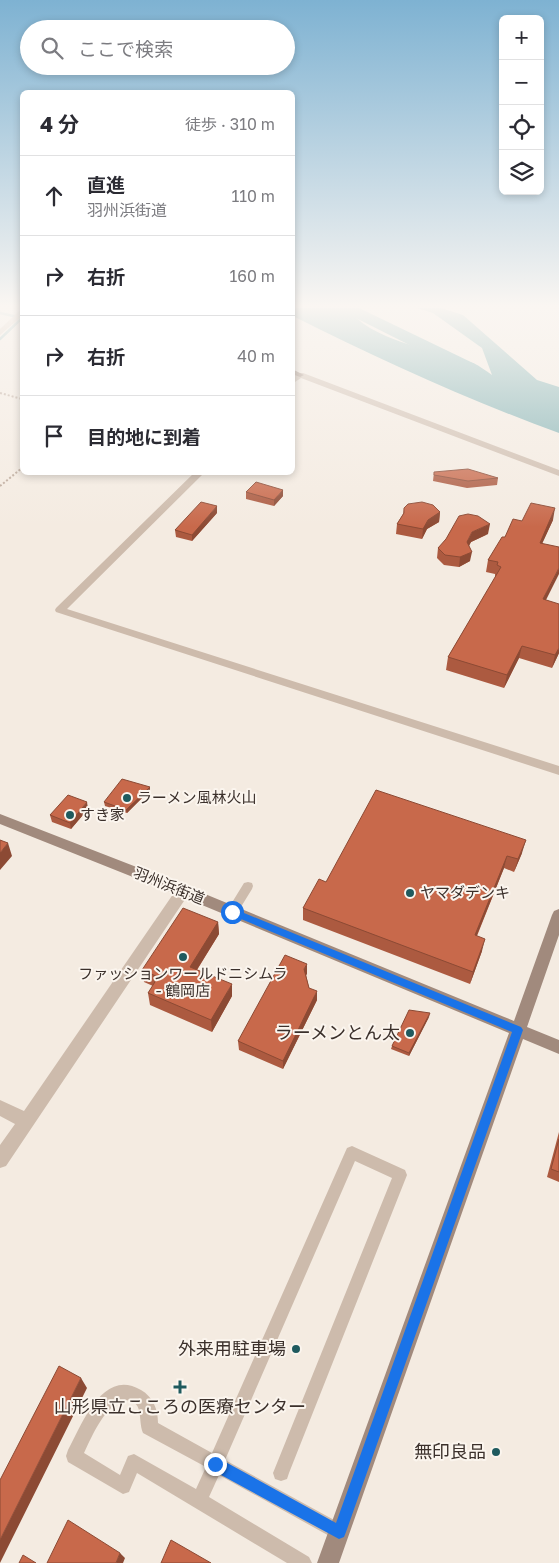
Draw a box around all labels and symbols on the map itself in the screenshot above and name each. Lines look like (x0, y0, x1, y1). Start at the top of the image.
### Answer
place label: ラーメン風林火山 (137, 788, 256, 806)
marker: ラーメン風林火山 (121, 792, 133, 804)
place label: すき家 (80, 805, 125, 823)
marker: すき家 (64, 809, 76, 821)
street label: 羽州浜街道 (131, 863, 208, 907)
place label: ヤマダデンキ (420, 883, 510, 901)
marker: ヤマダデンキ (404, 887, 416, 899)
route start (221, 901, 244, 924)
marker: ファッションワールドニシムラ - 鶴岡店 (177, 951, 189, 963)
place label: ファッションワールドニシムラ - 鶴岡店 (78, 964, 288, 999)
place label: ラーメンとん太 (275, 1021, 400, 1043)
marker: ラーメンとん太 (404, 1027, 416, 1039)
place label: 外来用駐車場 (178, 1337, 286, 1359)
marker: 外来用駐車場 (290, 1343, 302, 1355)
marker: 山形県立こころの医療センター (173, 1380, 187, 1394)
place label: 山形県立こころの医療センター (54, 1395, 306, 1417)
place label: 無印良品 (414, 1440, 486, 1462)
marker: 無印良品 (490, 1446, 502, 1458)
route end (204, 1453, 227, 1476)

